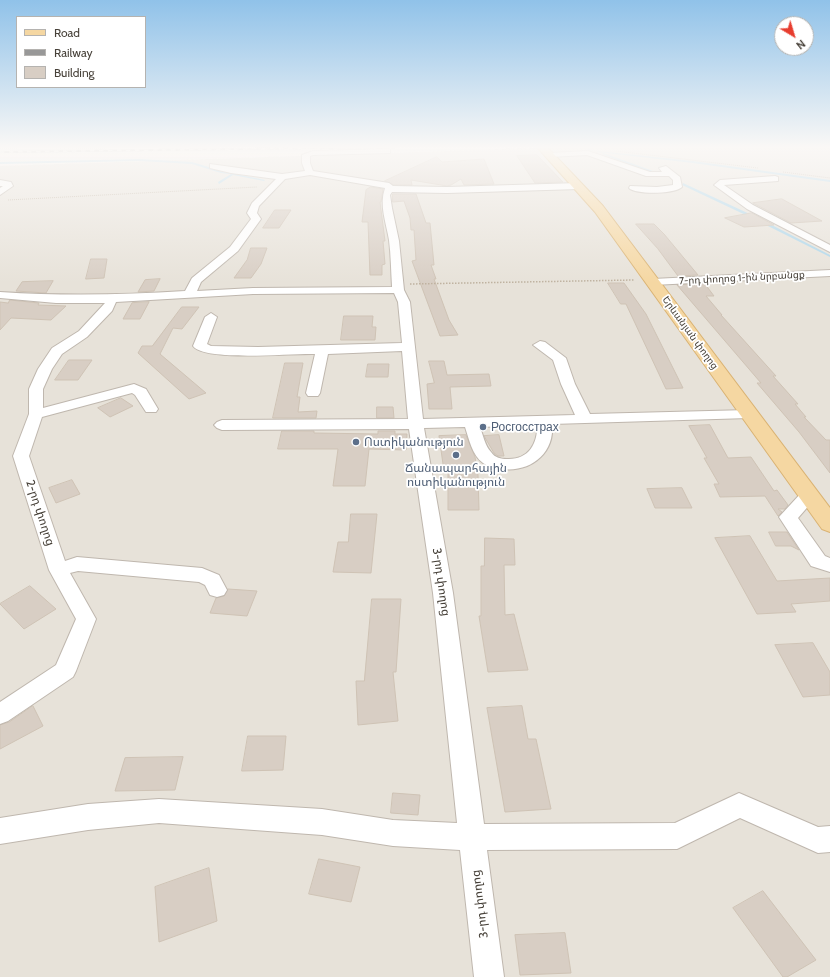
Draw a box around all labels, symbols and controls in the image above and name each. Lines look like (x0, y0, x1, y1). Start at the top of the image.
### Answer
legend (16, 16, 146, 88)
north arrow (774, 16, 814, 56)
text: Road (54, 25, 80, 40)
text: N (793, 37, 808, 53)
text: Railway (54, 45, 92, 60)
text: Building (54, 65, 95, 80)
street label: 7-րդ փողոց 1-ին նրբանցք (679, 269, 805, 287)
street label: Երևանյան փողոց (659, 294, 721, 372)
place label: Росгосстрах (491, 420, 559, 434)
marker: Росгосстрах (478, 422, 488, 432)
place label: Ոստիկանություն (364, 435, 464, 449)
marker: Ոստիկանություն (351, 437, 361, 447)
marker: Ճանապարհային ոստիկանություն (451, 450, 461, 460)
place label: Ճանապարհային ոստիկանություն (405, 461, 507, 489)
street label: 2-րդ փողոց (23, 478, 57, 548)
street label: 3-րդ փողոց (429, 547, 453, 617)
street label: 3-րդ փողոց (469, 869, 491, 939)

